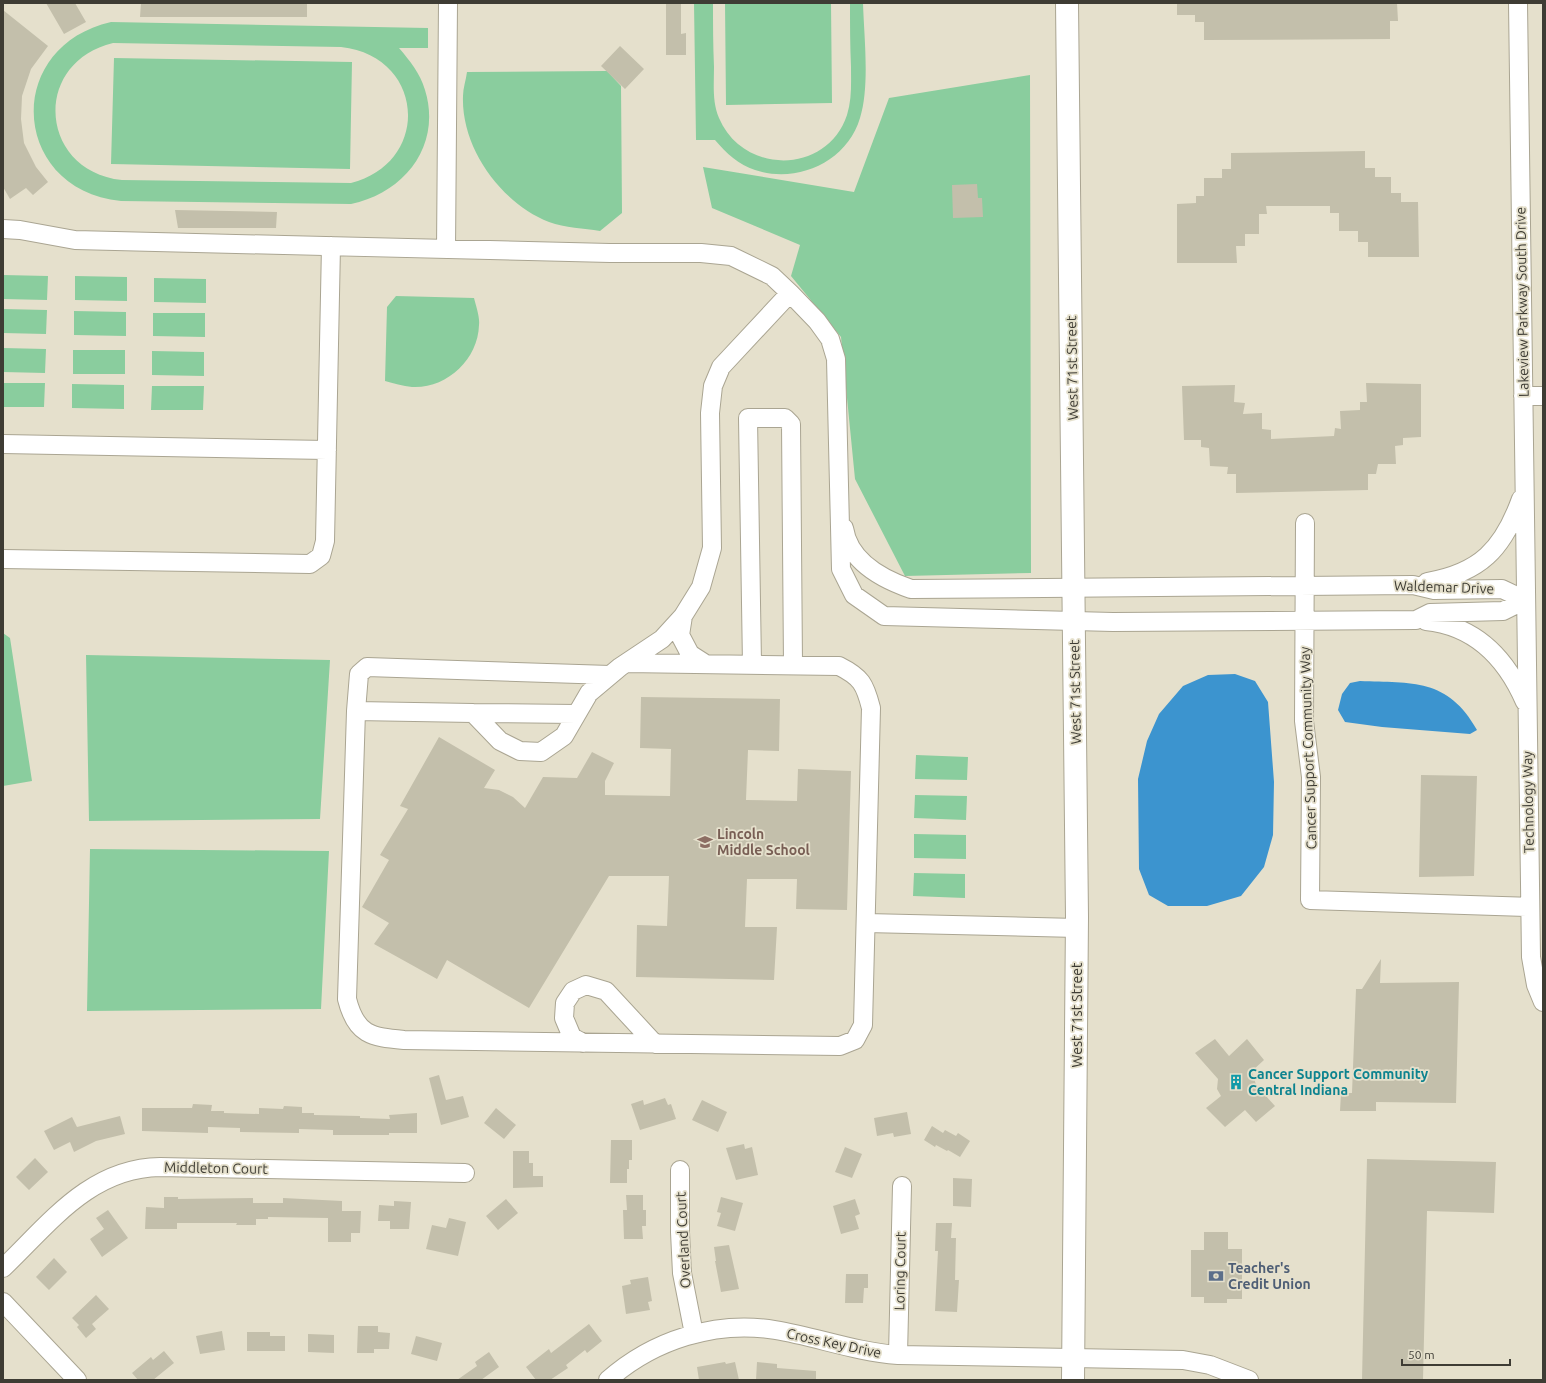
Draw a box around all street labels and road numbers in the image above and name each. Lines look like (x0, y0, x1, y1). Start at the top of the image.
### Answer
street label: Lakeview Parkway South Drive (1512, 207, 1532, 397)
street label: West 71st Street (1063, 315, 1081, 421)
street label: Waldemar Drive (1394, 577, 1494, 597)
street label: West 71st Street (1066, 639, 1084, 745)
street label: Cancer Support Community Way (1296, 646, 1320, 850)
street label: Technology Way (1519, 751, 1537, 853)
street label: West 71st Street (1069, 962, 1085, 1067)
street label: Middleton Court (164, 1159, 269, 1177)
street label: Overland Court (672, 1191, 694, 1289)
street label: Loring Court (891, 1231, 909, 1311)
street label: Cross Key Drive (785, 1325, 883, 1361)

